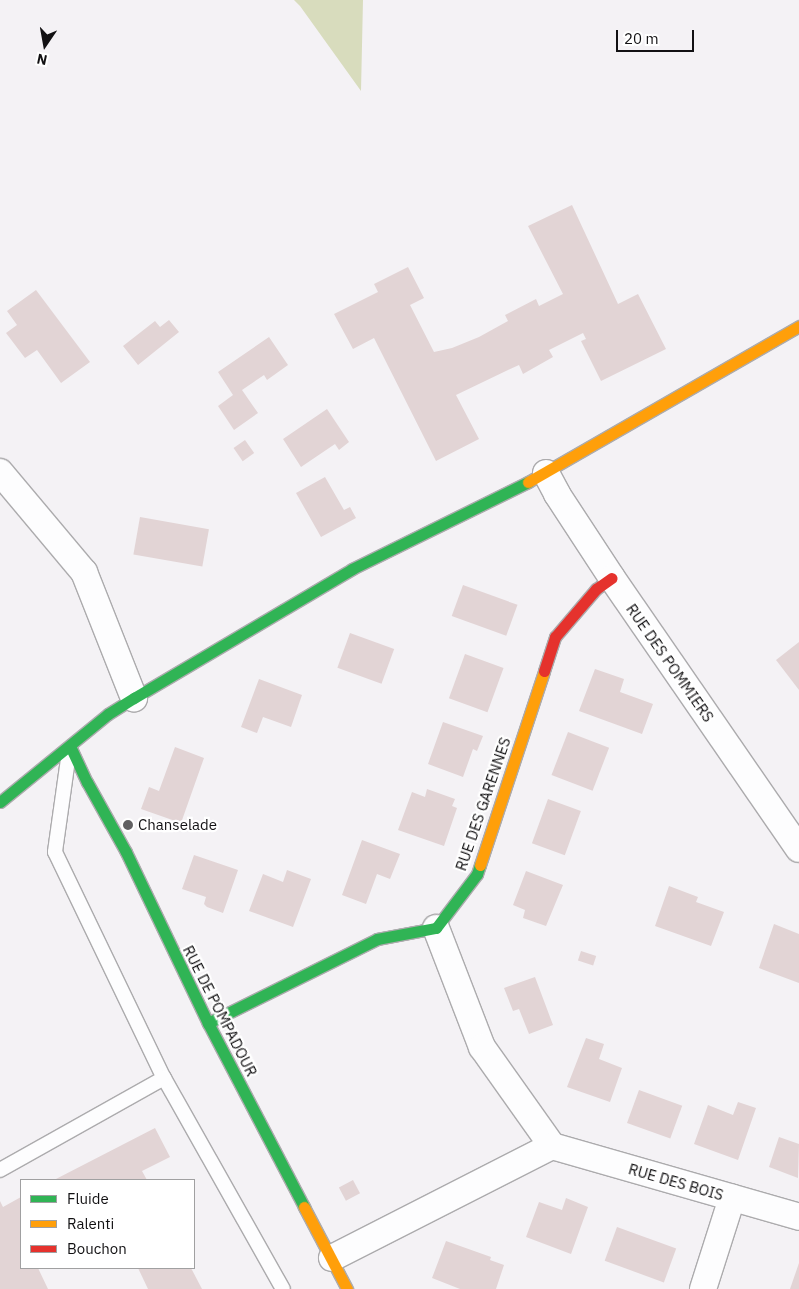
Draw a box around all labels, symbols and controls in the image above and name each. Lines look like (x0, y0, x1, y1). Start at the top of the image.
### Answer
north arrow (20, 20, 70, 70)
scale bar (619, 20, 696, 52)
text: 20 m (624, 29, 659, 48)
text: N (35, 50, 49, 70)
street label: RUE DES POMMIERS (622, 600, 718, 726)
street label: RUE DES GARENNES (452, 735, 514, 873)
place label: Chanselade (138, 816, 217, 834)
marker: Chanselade (122, 819, 134, 831)
street label: RUE DE POMPADOUR (179, 942, 261, 1080)
street label: RUE DES BOIS (626, 1160, 726, 1204)
legend (20, 1179, 195, 1269)
text: Fluide (67, 1189, 109, 1208)
text: Ralenti (67, 1214, 114, 1233)
text: Bouchon (67, 1239, 127, 1258)

